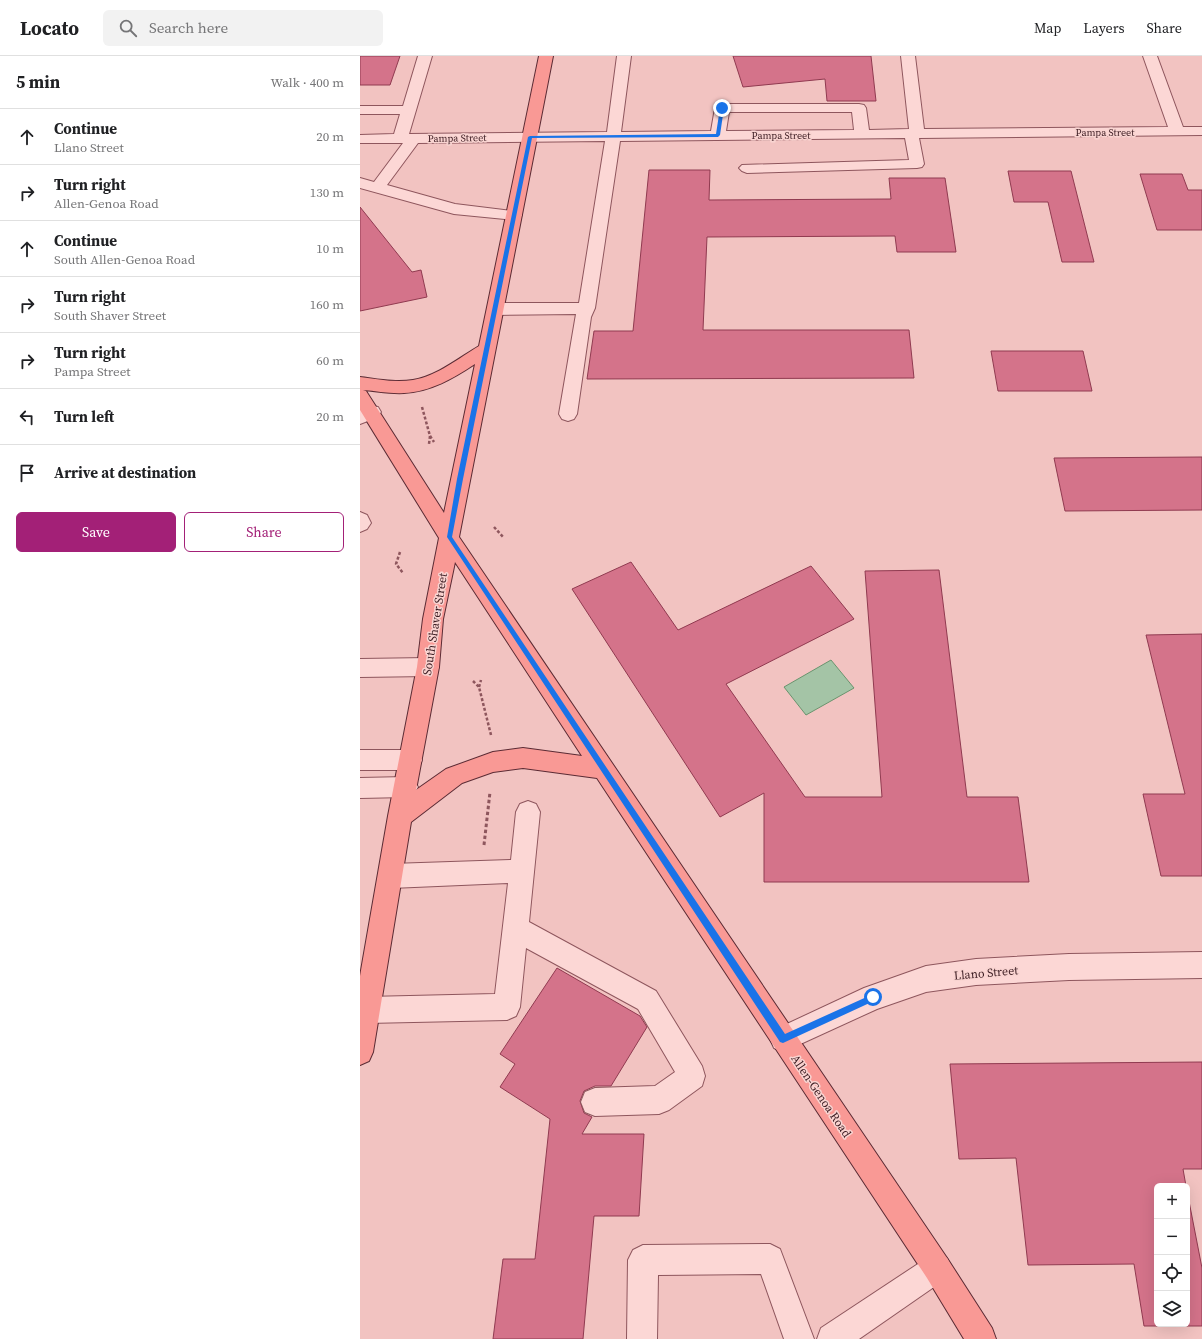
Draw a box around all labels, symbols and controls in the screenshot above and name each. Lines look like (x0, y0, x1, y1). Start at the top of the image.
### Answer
search box (103, 10, 383, 46)
text: Locato (20, 15, 79, 41)
icon: search (117, 17, 139, 39)
text: Search here (149, 17, 228, 38)
text: Map (1034, 18, 1061, 38)
text: Layers (1083, 18, 1125, 38)
text: Share (1147, 18, 1182, 38)
text: 5 min (16, 70, 60, 94)
text: Walk · 400 m (271, 74, 344, 91)
route end (713, 99, 731, 117)
text: Continue (54, 118, 117, 139)
icon: ahead (16, 126, 38, 148)
street label: Pampa Street (1076, 126, 1135, 139)
text: 20 m (316, 128, 344, 145)
street label: Pampa Street (752, 129, 811, 142)
street label: Pampa Street (427, 131, 487, 145)
text: Llano Street (54, 139, 124, 156)
text: Turn right (54, 174, 126, 195)
icon: right (16, 182, 38, 204)
text: 130 m (310, 184, 344, 201)
text: Allen-Genoa Road (54, 195, 159, 212)
text: Continue (54, 230, 117, 251)
icon: ahead (16, 238, 38, 260)
text: 10 m (316, 240, 344, 257)
text: South Allen-Genoa Road (54, 251, 195, 268)
text: Turn right (54, 286, 126, 307)
icon: right (16, 294, 38, 316)
text: 160 m (310, 296, 344, 313)
text: South Shaver Street (54, 307, 166, 324)
text: Turn right (54, 342, 126, 363)
icon: right (16, 350, 38, 372)
text: 60 m (316, 352, 344, 369)
text: Pampa Street (54, 363, 131, 380)
icon: left (16, 406, 38, 428)
text: Turn left (54, 406, 114, 427)
text: 20 m (316, 408, 344, 425)
icon: arrive (16, 462, 38, 484)
text: Arrive at destination (54, 462, 196, 483)
button: Save (16, 512, 176, 552)
button: Share (184, 512, 344, 552)
street label: South Shaver Street (419, 572, 451, 676)
street label: Llano Street (953, 962, 1019, 984)
route start (864, 988, 882, 1006)
street label: Allen-Genoa Road (787, 1051, 855, 1141)
map controls (1154, 1183, 1190, 1327)
button: + (1154, 1183, 1190, 1219)
button: − (1154, 1219, 1190, 1255)
button: locate (1154, 1255, 1190, 1291)
button: layers (1154, 1291, 1190, 1327)

